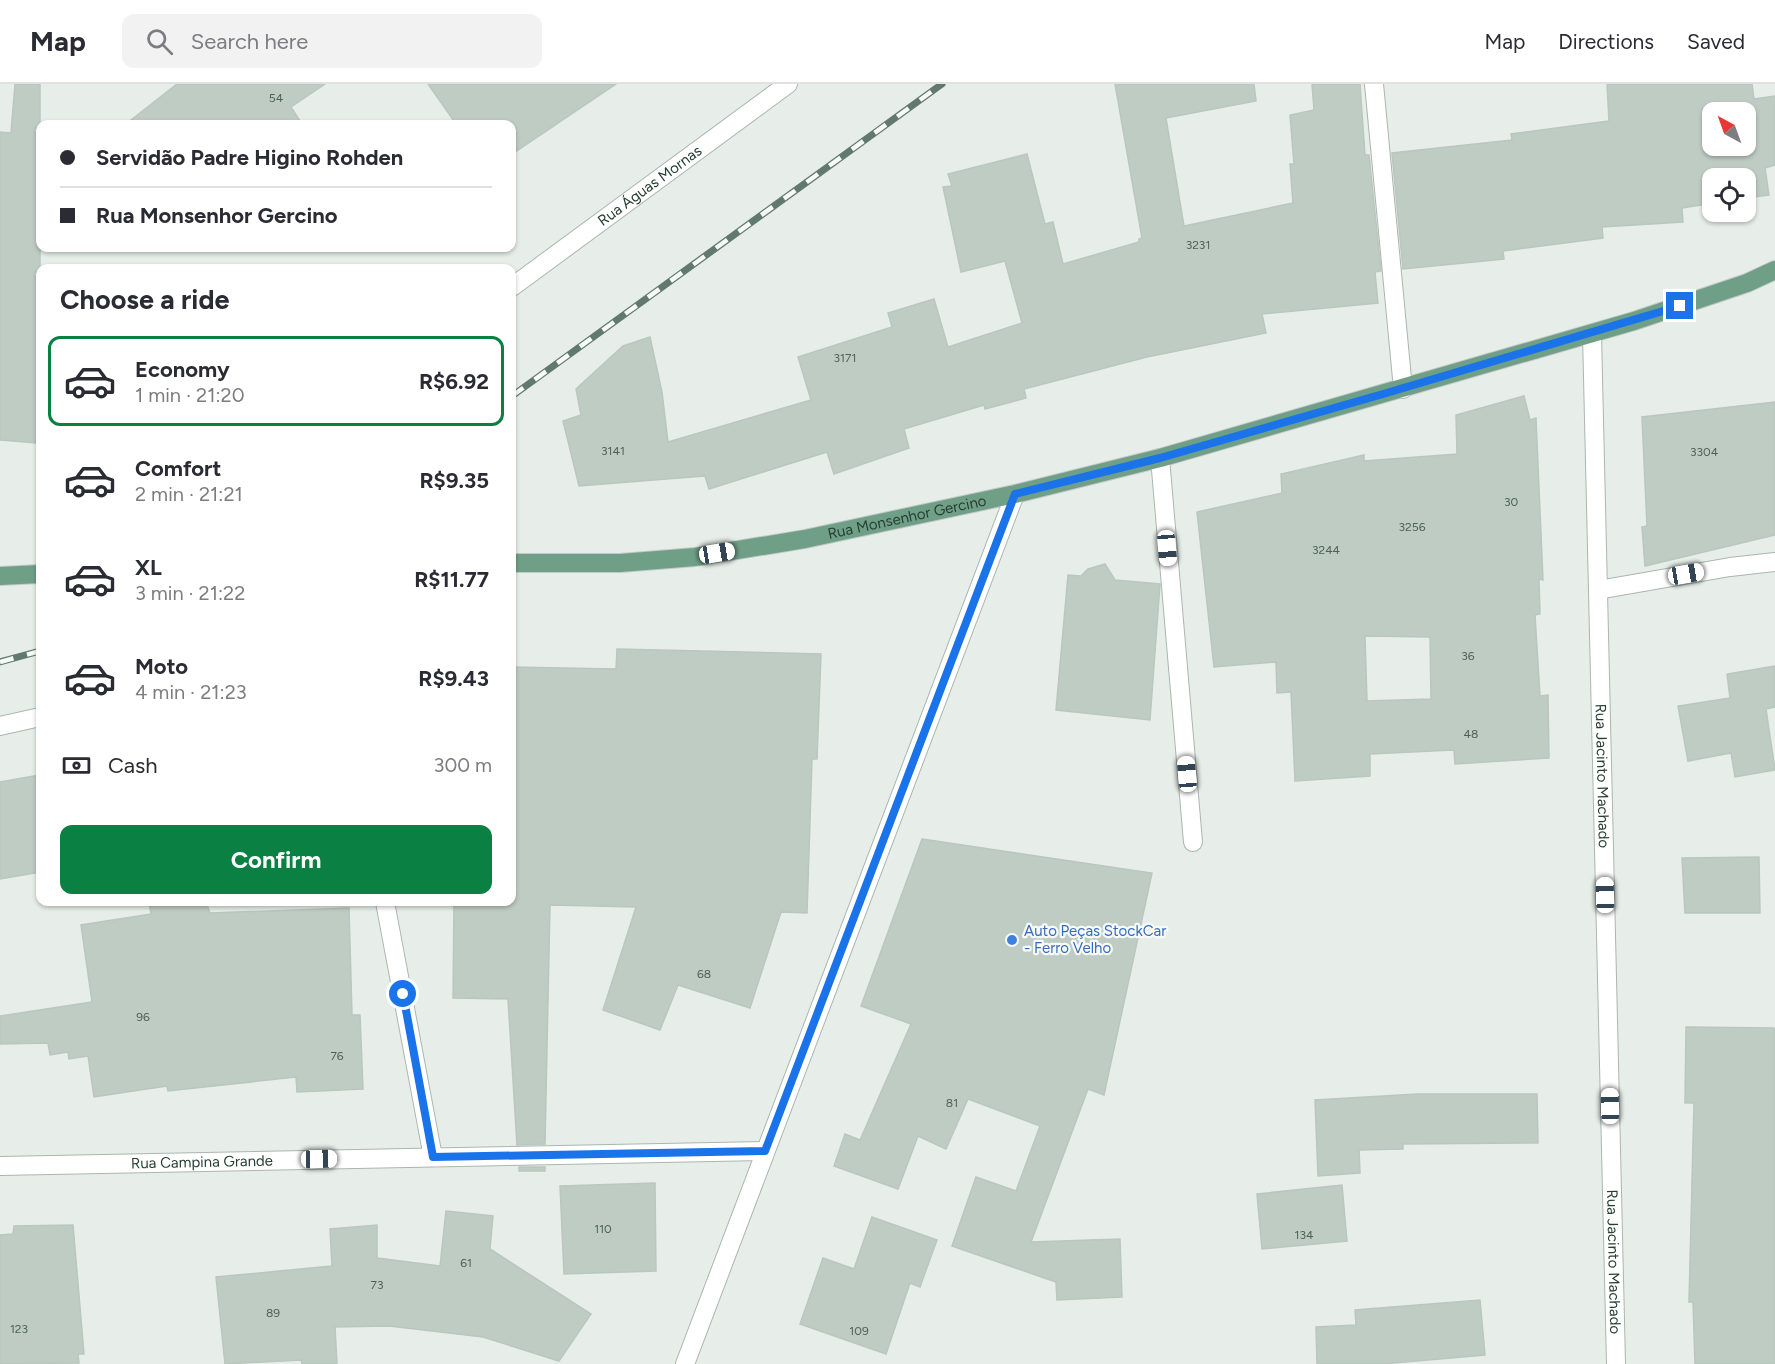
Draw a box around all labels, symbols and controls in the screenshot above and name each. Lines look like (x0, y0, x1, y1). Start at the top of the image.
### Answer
search box (122, 14, 542, 68)
text: Map (30, 24, 86, 58)
icon: search (143, 25, 176, 58)
text: Search here (191, 28, 308, 55)
text: Map (1484, 29, 1525, 54)
text: Directions (1558, 29, 1654, 54)
text: Saved (1687, 29, 1745, 54)
house number: 54 (269, 91, 284, 105)
north arrow (1702, 102, 1756, 156)
map controls (1702, 102, 1756, 222)
street label: Rua Águas Mornas (594, 142, 705, 230)
text: Servidão Padre Higino Rohden (96, 144, 403, 171)
button: locate (1702, 168, 1756, 222)
text: Rua Monsenhor Gercino (96, 202, 338, 229)
house number: 3231 (1186, 238, 1210, 252)
text: Choose a ride (60, 283, 229, 316)
route end (1666, 292, 1693, 319)
house number: 3171 (834, 351, 856, 365)
icon: car (63, 354, 117, 408)
text: Economy (135, 356, 230, 383)
text: R$6.92 (419, 368, 489, 395)
text: 1 min · 21:20 (135, 383, 244, 407)
house number: 3141 (601, 444, 625, 458)
house number: 3304 (1690, 445, 1719, 459)
icon: car (63, 453, 117, 507)
text: Comfort (135, 455, 221, 482)
text: R$9.35 (419, 467, 489, 494)
text: 2 min · 21:21 (135, 482, 243, 506)
street label: Rua Monsenhor Gercino (826, 491, 988, 543)
house number: 30 (1504, 495, 1518, 509)
house number: 3256 (1399, 520, 1426, 534)
car (1156, 529, 1178, 567)
car (698, 541, 736, 565)
house number: 3244 (1312, 543, 1341, 557)
icon: car (63, 552, 117, 606)
text: XL (135, 554, 162, 581)
car (1667, 562, 1705, 586)
text: R$11.77 (414, 566, 489, 593)
text: 3 min · 21:22 (135, 581, 245, 605)
house number: 36 (1461, 649, 1475, 663)
icon: car (63, 651, 117, 705)
text: Moto (135, 653, 188, 680)
text: R$9.43 (418, 665, 489, 692)
text: 4 min · 21:23 (135, 680, 247, 704)
street label: Rua Jacinto Machado (1592, 703, 1613, 849)
house number: 48 (1464, 727, 1478, 741)
icon: cash (60, 749, 93, 782)
text: Cash (108, 752, 158, 779)
text: 300 m (434, 753, 492, 777)
car (1176, 755, 1198, 793)
button: Confirm (60, 825, 492, 894)
car (1596, 877, 1614, 913)
place label: Auto Peças StockCar - Ferro Velho (1024, 922, 1166, 957)
marker: Auto Peças StockCar - Ferro Velho (1005, 933, 1019, 947)
house number: 68 (697, 967, 711, 981)
route start (389, 980, 416, 1007)
house number: 96 (136, 1010, 150, 1024)
house number: 76 (330, 1049, 344, 1063)
car (1601, 1088, 1619, 1124)
house number: 81 (946, 1096, 958, 1110)
car (301, 1150, 337, 1168)
street label: Rua Campina Grande (131, 1152, 273, 1172)
street label: Rua Jacinto Machado (1603, 1189, 1624, 1335)
house number: 110 (594, 1222, 612, 1236)
house number: 134 (1295, 1228, 1314, 1242)
house number: 61 (460, 1256, 472, 1270)
house number: 73 (371, 1278, 383, 1292)
house number: 89 (266, 1306, 280, 1320)
house number: 123 (10, 1322, 28, 1336)
house number: 109 (849, 1324, 869, 1338)

